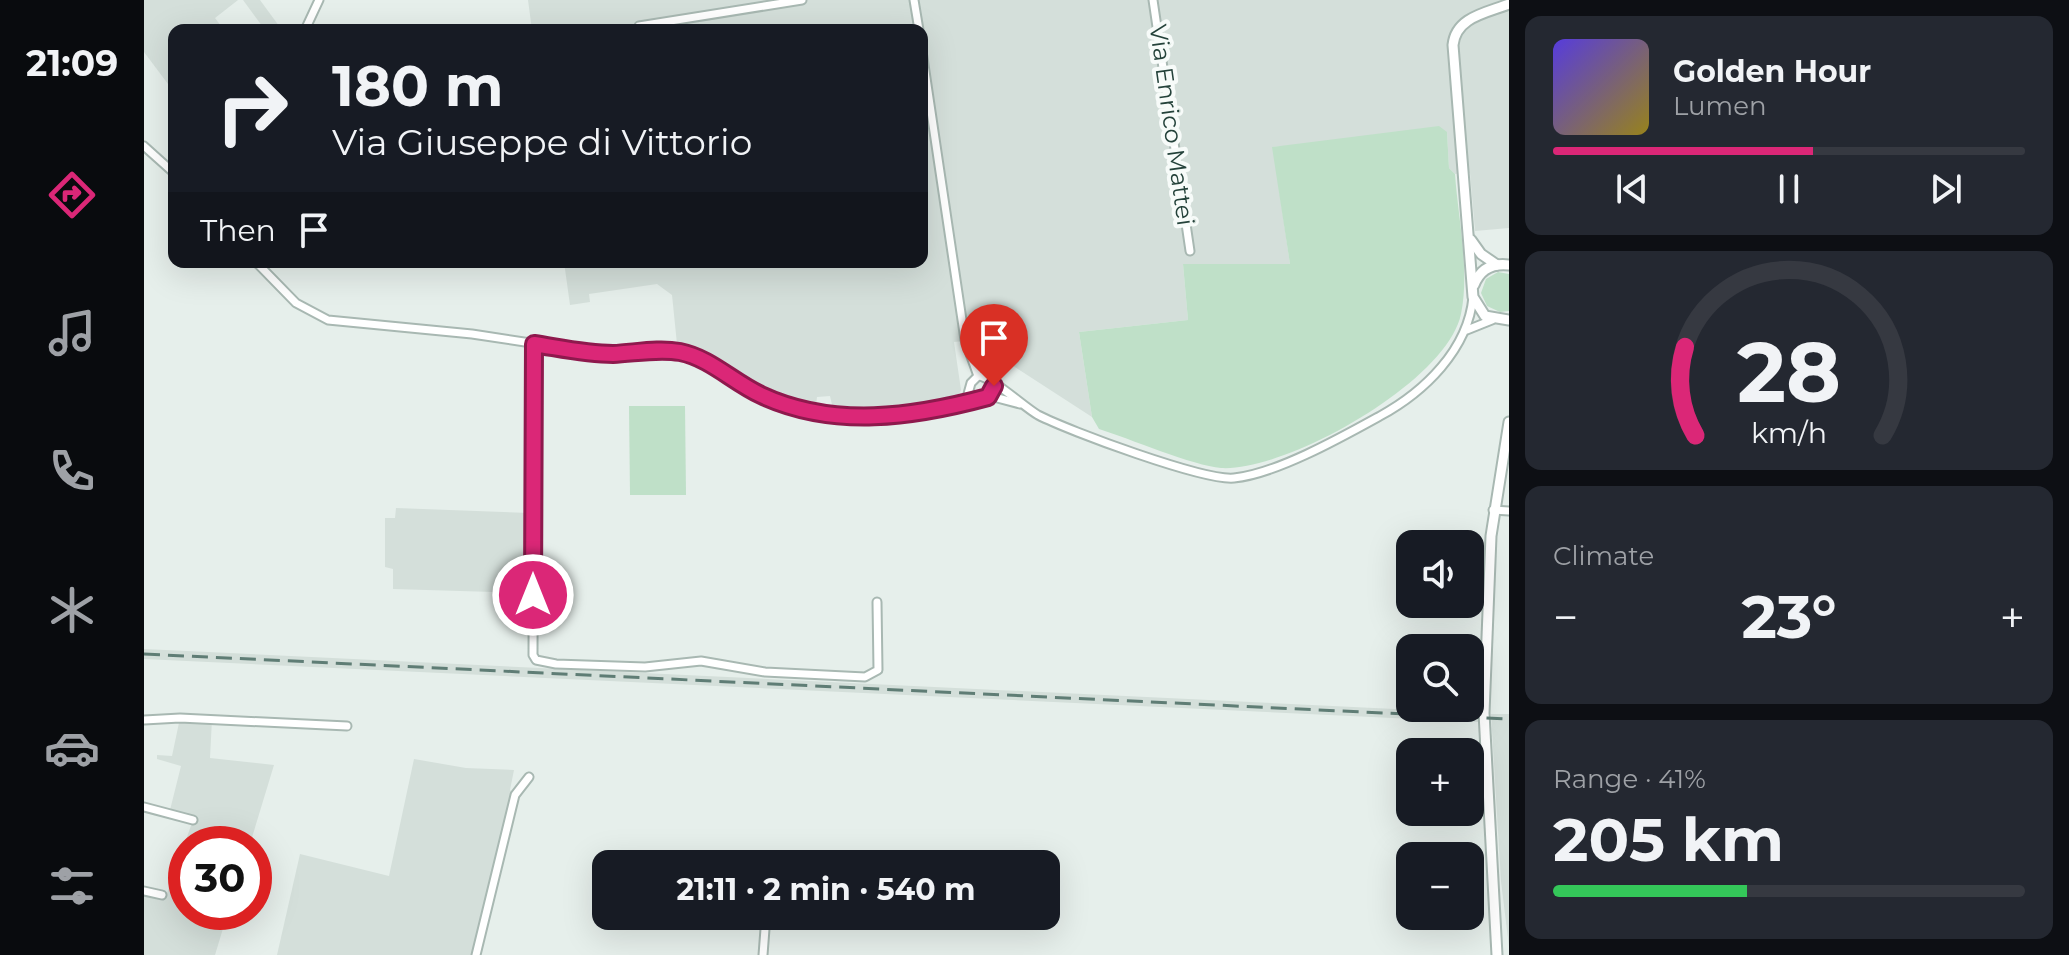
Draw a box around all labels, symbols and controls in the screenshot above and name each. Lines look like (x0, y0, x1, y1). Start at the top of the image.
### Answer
street label: Via Enrico Mattei (1144, 23, 1200, 227)
text: 21:09 (26, 41, 118, 85)
text: 180 m (332, 52, 504, 120)
text: Golden Hour (1673, 53, 1871, 90)
icon: right (200, 56, 304, 160)
text: Lumen (1673, 90, 1766, 122)
text: Via Giuseppe di Vittorio (332, 120, 752, 164)
icon: directions (44, 167, 100, 223)
icon: previous (1610, 167, 1654, 211)
icon: pause (1767, 167, 1811, 211)
icon: next (1924, 167, 1968, 211)
icon: arrive (292, 208, 336, 252)
text: Then (200, 212, 276, 249)
pin (960, 304, 1028, 386)
icon: music (44, 305, 100, 361)
icon: arrive (972, 316, 1016, 360)
text: 28 (1737, 321, 1841, 423)
text: km/h (1751, 415, 1827, 450)
icon: phone (44, 443, 100, 499)
map controls (1396, 530, 1484, 930)
button: sound (1396, 530, 1484, 618)
text: Climate (1553, 540, 1654, 572)
position arrow (491, 553, 575, 637)
text: 23° (1741, 580, 1837, 653)
icon: climate (44, 582, 100, 638)
text: − (1553, 590, 1578, 644)
text: + (2000, 590, 2025, 644)
button: search (1396, 634, 1484, 722)
icon: car (44, 720, 100, 776)
button: + (1396, 738, 1484, 826)
text: Range · 41% (1553, 763, 1706, 795)
text: 205 km (1553, 803, 1784, 876)
speed limit sign: 30 (168, 826, 272, 930)
button: − (1396, 842, 1484, 930)
icon: filters (44, 858, 100, 914)
text: 21:11 · 2 min · 540 m (676, 871, 976, 908)

